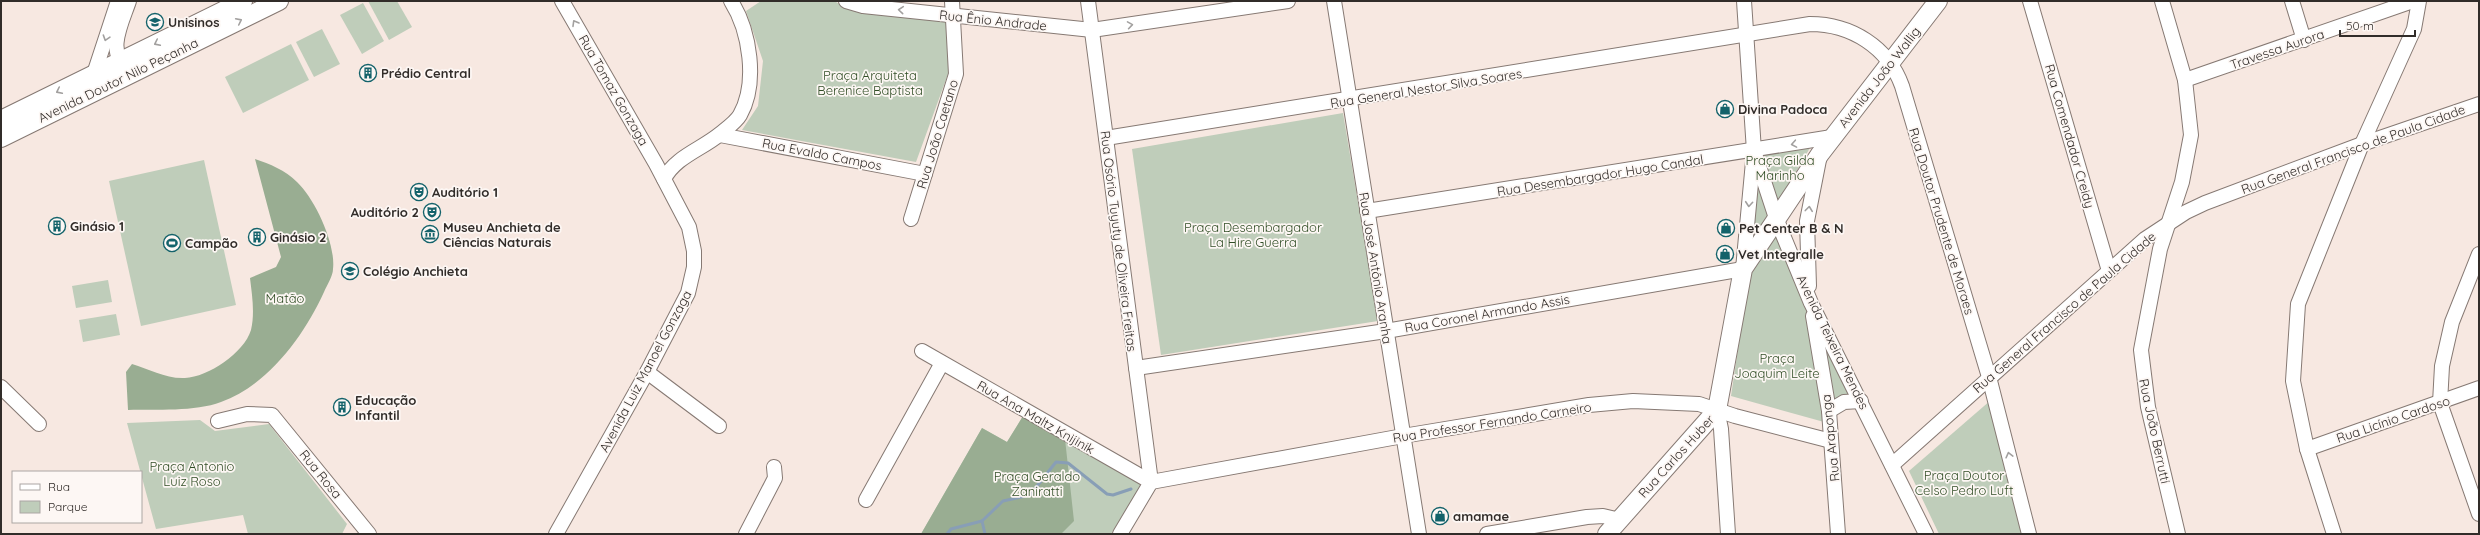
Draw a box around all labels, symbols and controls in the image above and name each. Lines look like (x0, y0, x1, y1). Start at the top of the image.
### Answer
one-way arrow (898, 6, 904, 15)
street label: Rua Ênio Andrade (938, 6, 1048, 34)
school or university icon: Unisinos (145, 12, 165, 32)
scale bar (2340, 12, 2415, 38)
place label: Unisinos (168, 14, 219, 30)
one-way arrow (235, 18, 242, 26)
text: 50 m (2346, 18, 2374, 33)
one-way arrow (573, 20, 580, 28)
one-way arrow (1127, 21, 1134, 30)
street label: Avenida João Wallig (1835, 23, 1923, 131)
street label: Travessa Aurora (2228, 25, 2326, 73)
street label: Rua Tomaz Gonzaga (576, 32, 652, 148)
street label: Avenida Doutor Nilo Peçanha (35, 34, 201, 126)
one-way arrow (102, 34, 111, 41)
one-way arrow (154, 38, 162, 46)
street label: Rua Comendador Creidy (2042, 62, 2098, 210)
building icon: Prédio Central (358, 63, 378, 83)
place label: Prédio Central (381, 65, 471, 81)
street label: Rua General Nestor Silva Soares (1329, 65, 1523, 111)
park label: Praça Arquiteta Berenice Baptista (817, 67, 923, 98)
street label: Rua João Caetano (913, 77, 961, 191)
one-way arrow (55, 86, 63, 94)
shop icon: Divina Padoca (1715, 99, 1735, 119)
place label: Divina Padoca (1738, 101, 1827, 117)
street label: Rua General Francisco de Paula Cidade (2239, 101, 2467, 197)
street label: Rua Doutor Prudente de Moraes (1906, 126, 1978, 316)
street label: Rua Osório Tuyuty de Oliveira Freitas (1098, 130, 1140, 352)
street label: Rua Evaldo Campos (761, 135, 883, 173)
one-way arrow (1791, 140, 1797, 148)
street label: Rua Desembargador Hugo Candal (1496, 151, 1704, 199)
park label: Praça Gilda Marinho (1745, 152, 1815, 183)
theatre icon: Auditório 1 (409, 182, 429, 202)
place label: Auditório 1 (432, 184, 498, 200)
street label: Rua José Antônio Aranha (1356, 191, 1396, 345)
one-way arrow (1745, 201, 1754, 207)
theatre icon: Auditório 2 (422, 202, 442, 222)
place label: Auditório 2 (351, 204, 419, 220)
one-way arrow (1804, 206, 1813, 212)
building icon: Ginásio 1 (47, 216, 67, 236)
place label: Ginásio 1 (70, 218, 124, 234)
shop icon: Pet Center B & N (1716, 218, 1736, 238)
place label: Museu Anchieta de Ciências Naturais (443, 219, 561, 250)
park label: Praça Desembargador La Hire Guerra (1184, 219, 1322, 250)
place label: Pet Center B & N (1739, 220, 1844, 236)
museum icon: Museu Anchieta de Ciências Naturais (420, 224, 440, 244)
building icon: Ginásio 2 (247, 227, 267, 247)
street label: Rua General Francisco de Paula Cidade (1969, 228, 2159, 396)
place label: Ginásio 2 (270, 229, 327, 245)
sports icon: Campão (162, 233, 182, 253)
place label: Campão (185, 235, 238, 251)
shop icon: Vet Integralle (1715, 244, 1735, 264)
place label: Vet Integralle (1738, 246, 1824, 262)
school or university icon: Colégio Anchieta (340, 261, 360, 281)
place label: Colégio Anchieta (363, 263, 468, 279)
street label: Avenida Teixeira Mendes (1793, 272, 1873, 412)
street label: Avenida Luiz Manoel Gonzaga (595, 287, 695, 455)
park label: Matão (266, 290, 305, 306)
street label: Rua Coronel Armando Assis (1403, 291, 1571, 335)
park label: Praça Joaquim Leite (1734, 350, 1820, 381)
street label: Rua Ana Maltz Knijinik (974, 377, 1098, 457)
street label: Rua João Berrutti (2136, 377, 2174, 485)
place label: Educação Infantil (355, 392, 416, 423)
street label: Rua Licínio Cardoso (2334, 392, 2452, 446)
street label: Rua Araponga (1817, 394, 1843, 482)
building icon: Educação Infantil (332, 397, 352, 417)
street label: Rua Professor Fernando Carneiro (1391, 398, 1593, 446)
street label: Rua Carlos Huber (1635, 411, 1717, 501)
street label: Rua Rosa (297, 446, 345, 502)
one-way arrow (2005, 452, 2013, 459)
park label: Praça Antonio Luiz Roso (150, 458, 235, 489)
park label: Praça Doutor Celso Pedro Luft (1915, 467, 2013, 498)
park label: Praça Geraldo Zaniratti (994, 468, 1080, 499)
legend (12, 471, 142, 523)
text: Rua (48, 479, 70, 494)
text: Parque (48, 499, 88, 514)
shop icon: amamae (1430, 506, 1450, 526)
place label: amamae (1453, 508, 1509, 524)

